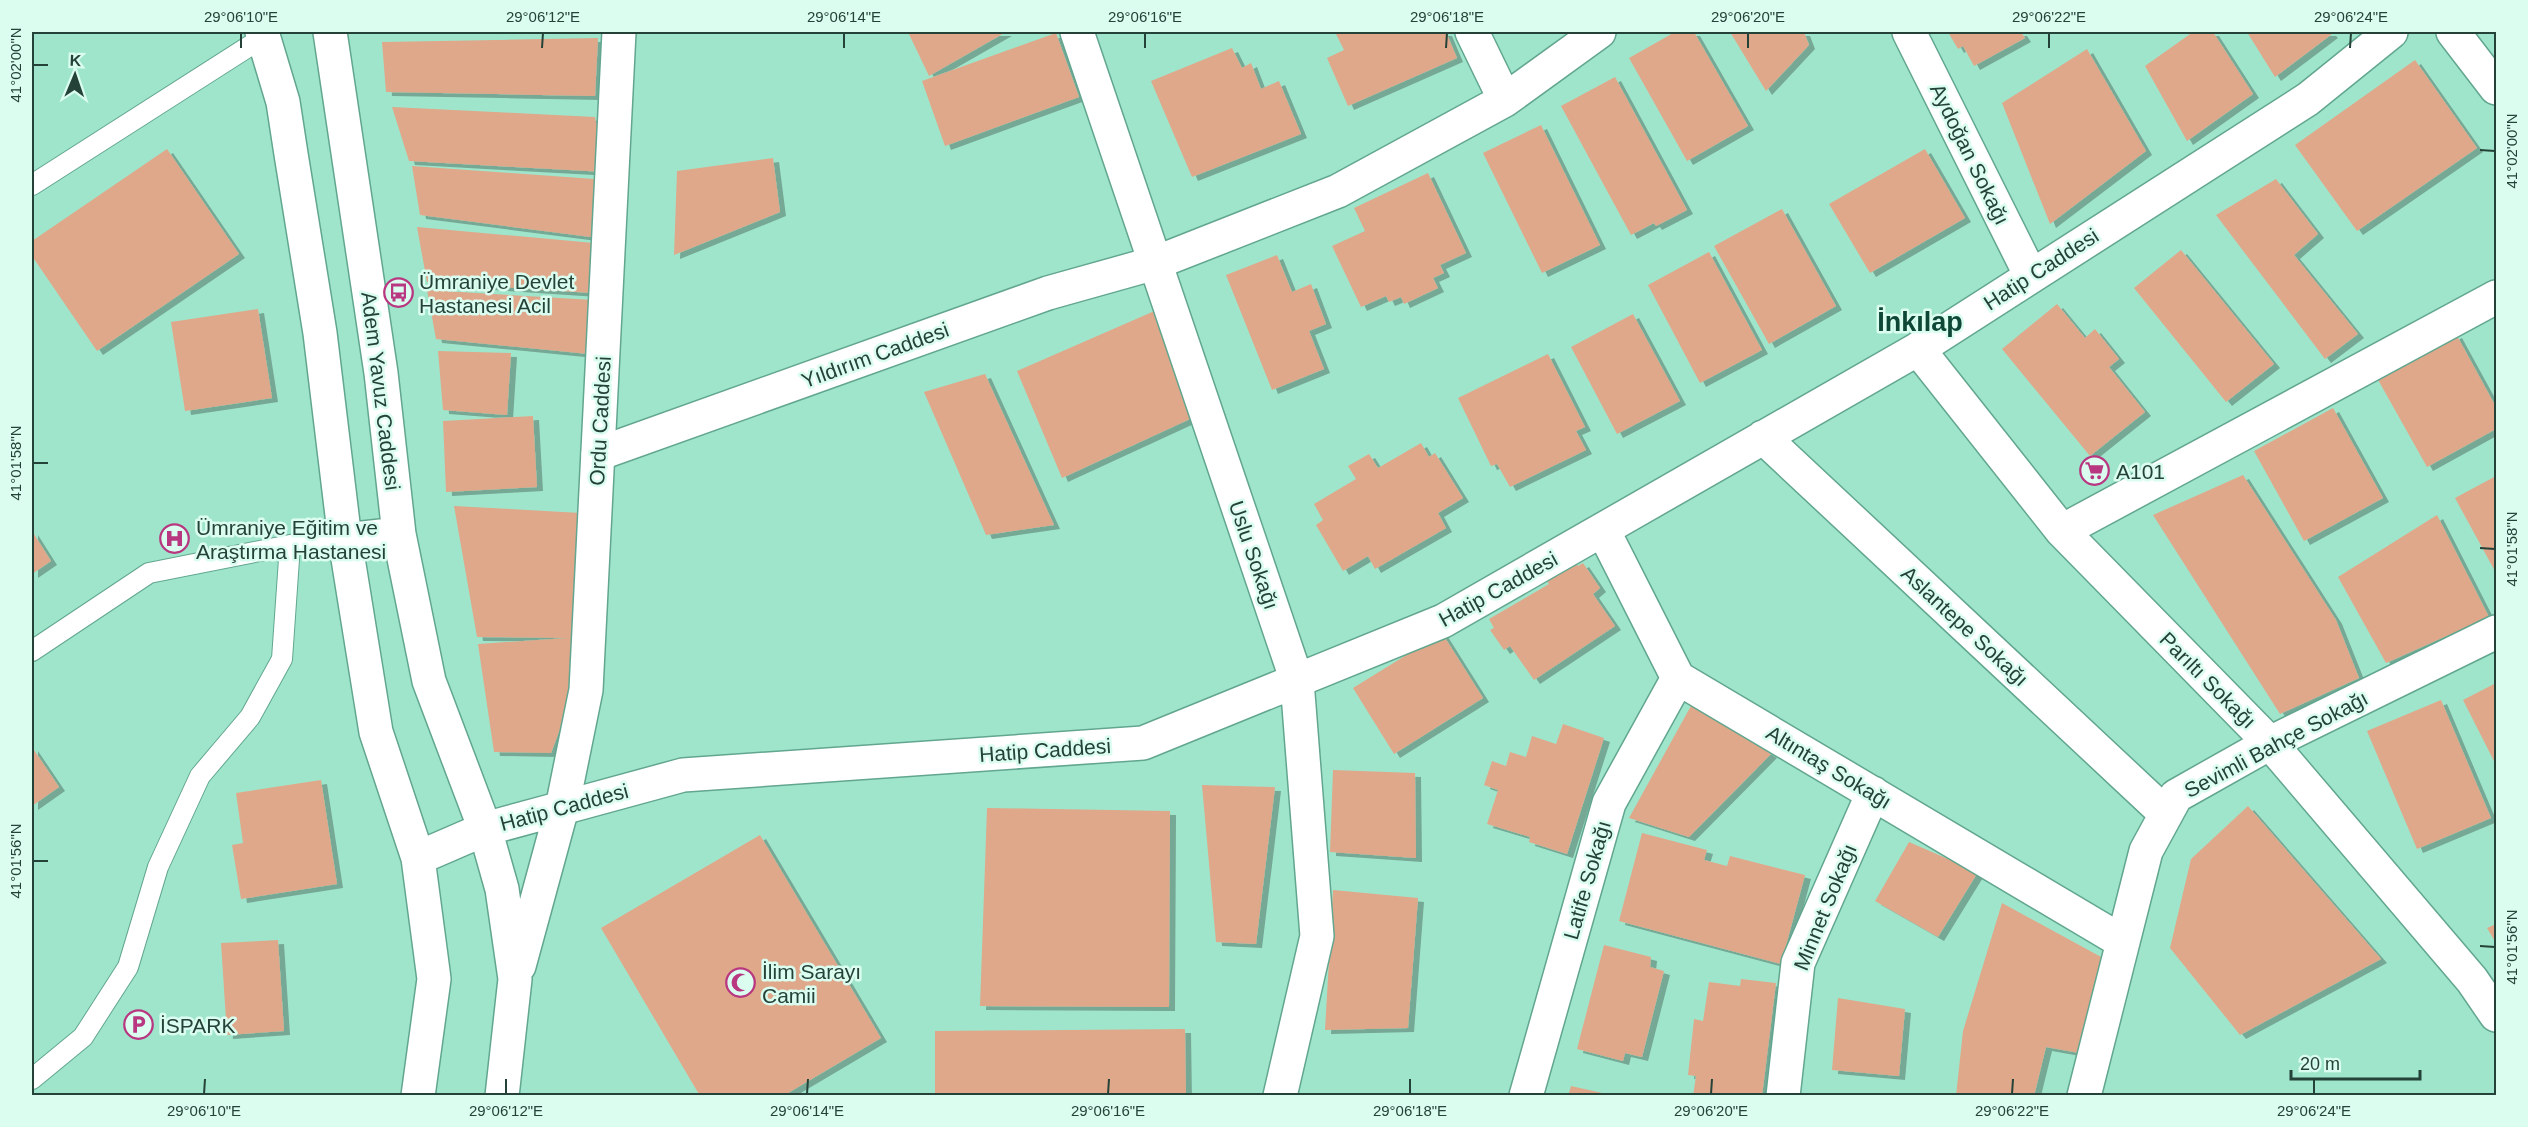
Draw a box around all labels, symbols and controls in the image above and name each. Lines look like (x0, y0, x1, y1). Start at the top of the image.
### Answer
text: 29°06'10"E (204, 8, 278, 25)
text: 29°06'12"E (506, 8, 580, 25)
text: 29°06'14"E (807, 8, 881, 25)
text: 29°06'16"E (1108, 8, 1182, 25)
text: 29°06'18"E (1410, 8, 1484, 25)
text: 29°06'20"E (1711, 8, 1785, 25)
text: 29°06'22"E (2012, 8, 2086, 25)
text: 29°06'24"E (2314, 8, 2388, 25)
text: 41°02'00"N (7, 27, 24, 103)
north arrow (45, 45, 105, 105)
text: K (69, 52, 82, 69)
street label: Aydoğan Sokağı (1926, 80, 2014, 228)
text: 41°02'00"N (2503, 113, 2520, 189)
street label: Hatip Caddesi (1979, 223, 2103, 315)
place label: Ümraniye Devlet Hastanesi Acil (419, 270, 574, 317)
bus stop icon: Ümraniye Devlet Hastanesi Acil (382, 277, 414, 309)
street label: Adem Yavuz Caddesi (357, 290, 405, 492)
district label: İnkılap (1877, 307, 1963, 337)
street label: Yıldırım Caddesi (798, 318, 952, 392)
street label: Ordu Caddesi (585, 356, 615, 486)
text: 41°01'58"N (7, 425, 24, 501)
supermarket icon: A101 (2079, 455, 2111, 487)
place label: A101 (2116, 460, 2165, 483)
street label: Uslu Sokağı (1225, 498, 1283, 612)
text: 41°01'58"N (2503, 511, 2520, 587)
place label: Ümraniye Eğitim ve Araştırma Hastanesi (196, 516, 386, 563)
hospital icon: Ümraniye Eğitim ve Araştırma Hastanesi (159, 523, 191, 555)
street label: Hatip Caddesi (1435, 547, 1561, 631)
street label: Aslantepe Sokağı (1897, 561, 2033, 691)
street label: Parıltı Sokağı (2155, 627, 2261, 733)
street label: Sevimli Bahçe Sokağı (2180, 686, 2372, 802)
street label: Altıntaş Sokağı (1763, 721, 1895, 813)
street label: Hatip Caddesi (978, 734, 1112, 766)
street label: Hatip Caddesi (497, 779, 631, 835)
street label: Latife Sokağı (1559, 818, 1615, 942)
text: 41°01'56"N (7, 823, 24, 899)
street label: Minnet Sokağı (1789, 840, 1861, 974)
text: 41°01'56"N (2503, 909, 2520, 985)
place label: İlim Sarayı Camii (762, 960, 861, 1007)
mosque icon: İlim Sarayı Camii (725, 967, 757, 999)
parking icon: İSPARK (123, 1009, 155, 1041)
place label: İSPARK (160, 1014, 235, 1037)
scale bar (2291, 1043, 2420, 1081)
text: 20 m (2300, 1054, 2340, 1074)
text: 29°06'10"E (167, 1102, 241, 1119)
text: 29°06'12"E (469, 1102, 543, 1119)
text: 29°06'14"E (770, 1102, 844, 1119)
text: 29°06'16"E (1071, 1102, 1145, 1119)
text: 29°06'18"E (1373, 1102, 1447, 1119)
text: 29°06'20"E (1674, 1102, 1748, 1119)
text: 29°06'22"E (1975, 1102, 2049, 1119)
text: 29°06'24"E (2277, 1102, 2351, 1119)

